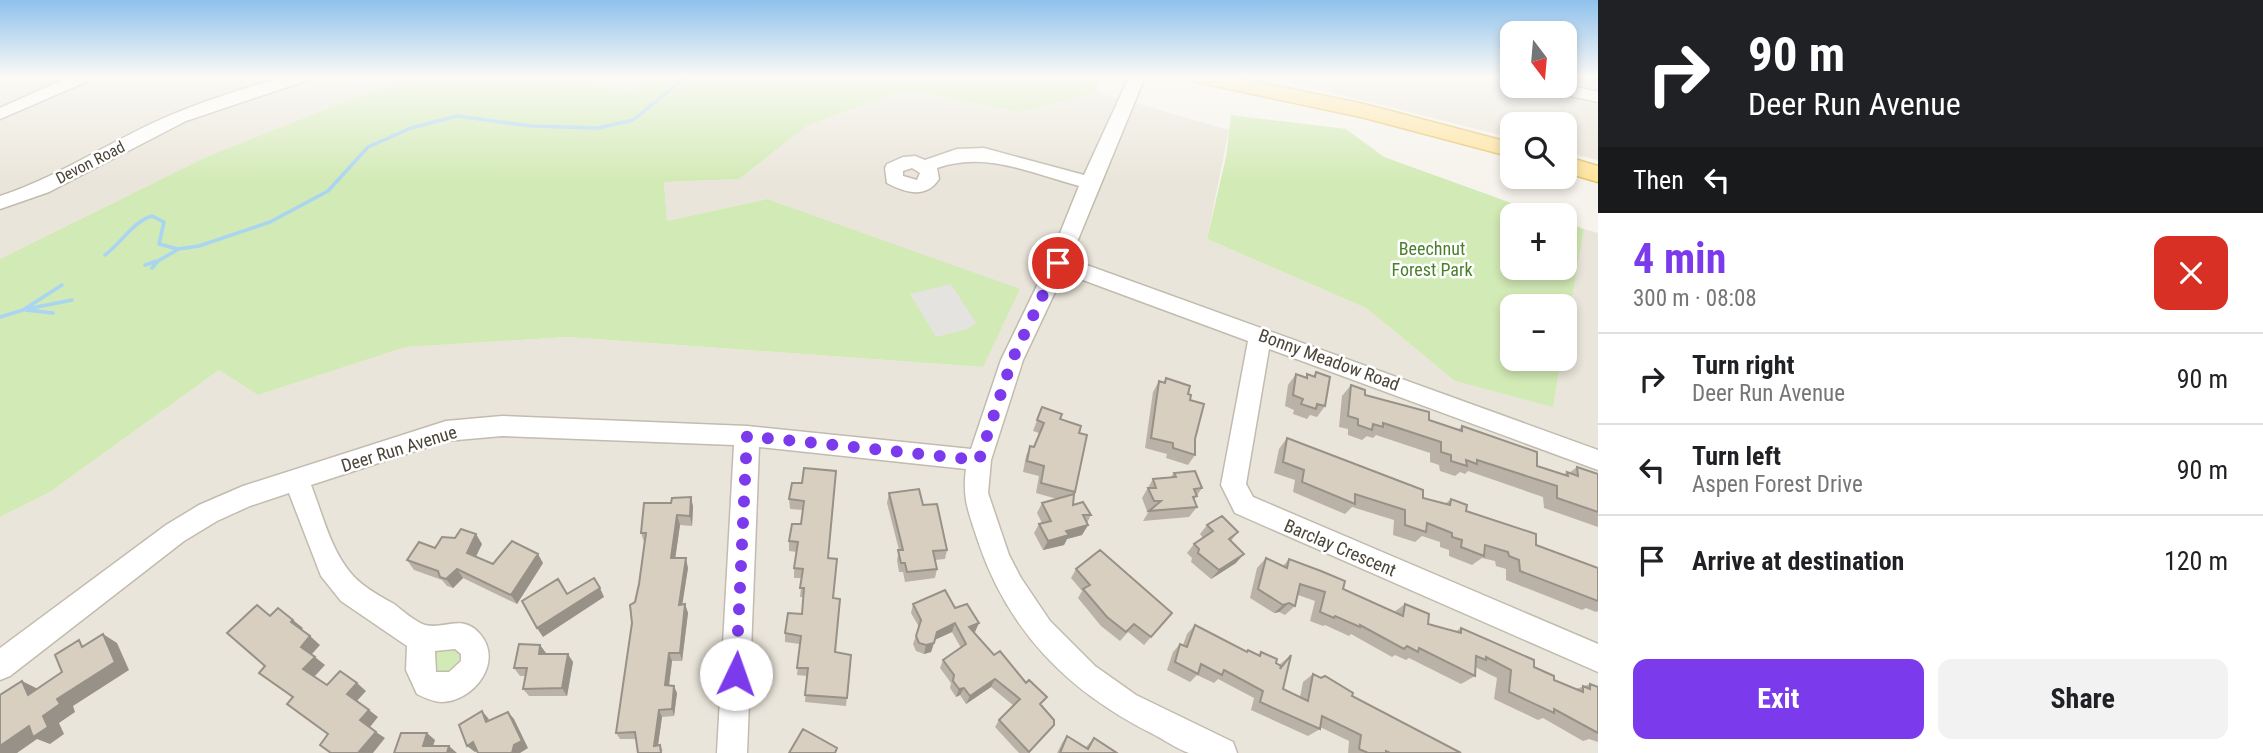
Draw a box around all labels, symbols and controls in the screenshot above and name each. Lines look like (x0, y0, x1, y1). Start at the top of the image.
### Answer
north arrow (1500, 21, 1577, 98)
map controls (1500, 21, 1577, 371)
text: 90 m (1748, 26, 1845, 83)
icon: right (1633, 28, 1724, 119)
text: Deer Run Avenue (1748, 85, 1961, 123)
button: search (1500, 112, 1577, 189)
street label: Devon Road (53, 137, 128, 188)
icon: left (1698, 161, 1736, 199)
text: Then (1633, 165, 1684, 195)
button: + (1500, 203, 1577, 280)
pin (1028, 233, 1088, 293)
text: 4 min (1633, 234, 1726, 283)
button: close (2154, 236, 2228, 310)
park label: Beechnut Forest Park (1391, 238, 1473, 280)
icon: arrive (1039, 244, 1077, 282)
text: 300 m · 08:08 (1633, 285, 1757, 312)
button: − (1500, 294, 1577, 371)
street label: Bonny Meadow Road (1256, 324, 1403, 395)
text: Turn right (1692, 350, 1794, 380)
icon: right (1633, 360, 1671, 398)
text: 90 m (2177, 364, 2228, 394)
text: Deer Run Avenue (1692, 380, 1845, 407)
street label: Deer Run Avenue (339, 421, 459, 476)
text: Turn left (1692, 441, 1781, 471)
icon: left (1633, 451, 1671, 489)
text: 90 m (2177, 455, 2228, 485)
text: Aspen Forest Drive (1692, 471, 1863, 498)
street label: Barclay Crescent (1281, 515, 1399, 581)
icon: arrive (1633, 542, 1671, 580)
text: Arrive at destination (1692, 546, 1904, 576)
text: 120 m (2164, 546, 2228, 576)
position arrow (699, 637, 773, 711)
button: Exit (1633, 659, 1924, 739)
button: Share (1938, 659, 2228, 739)

